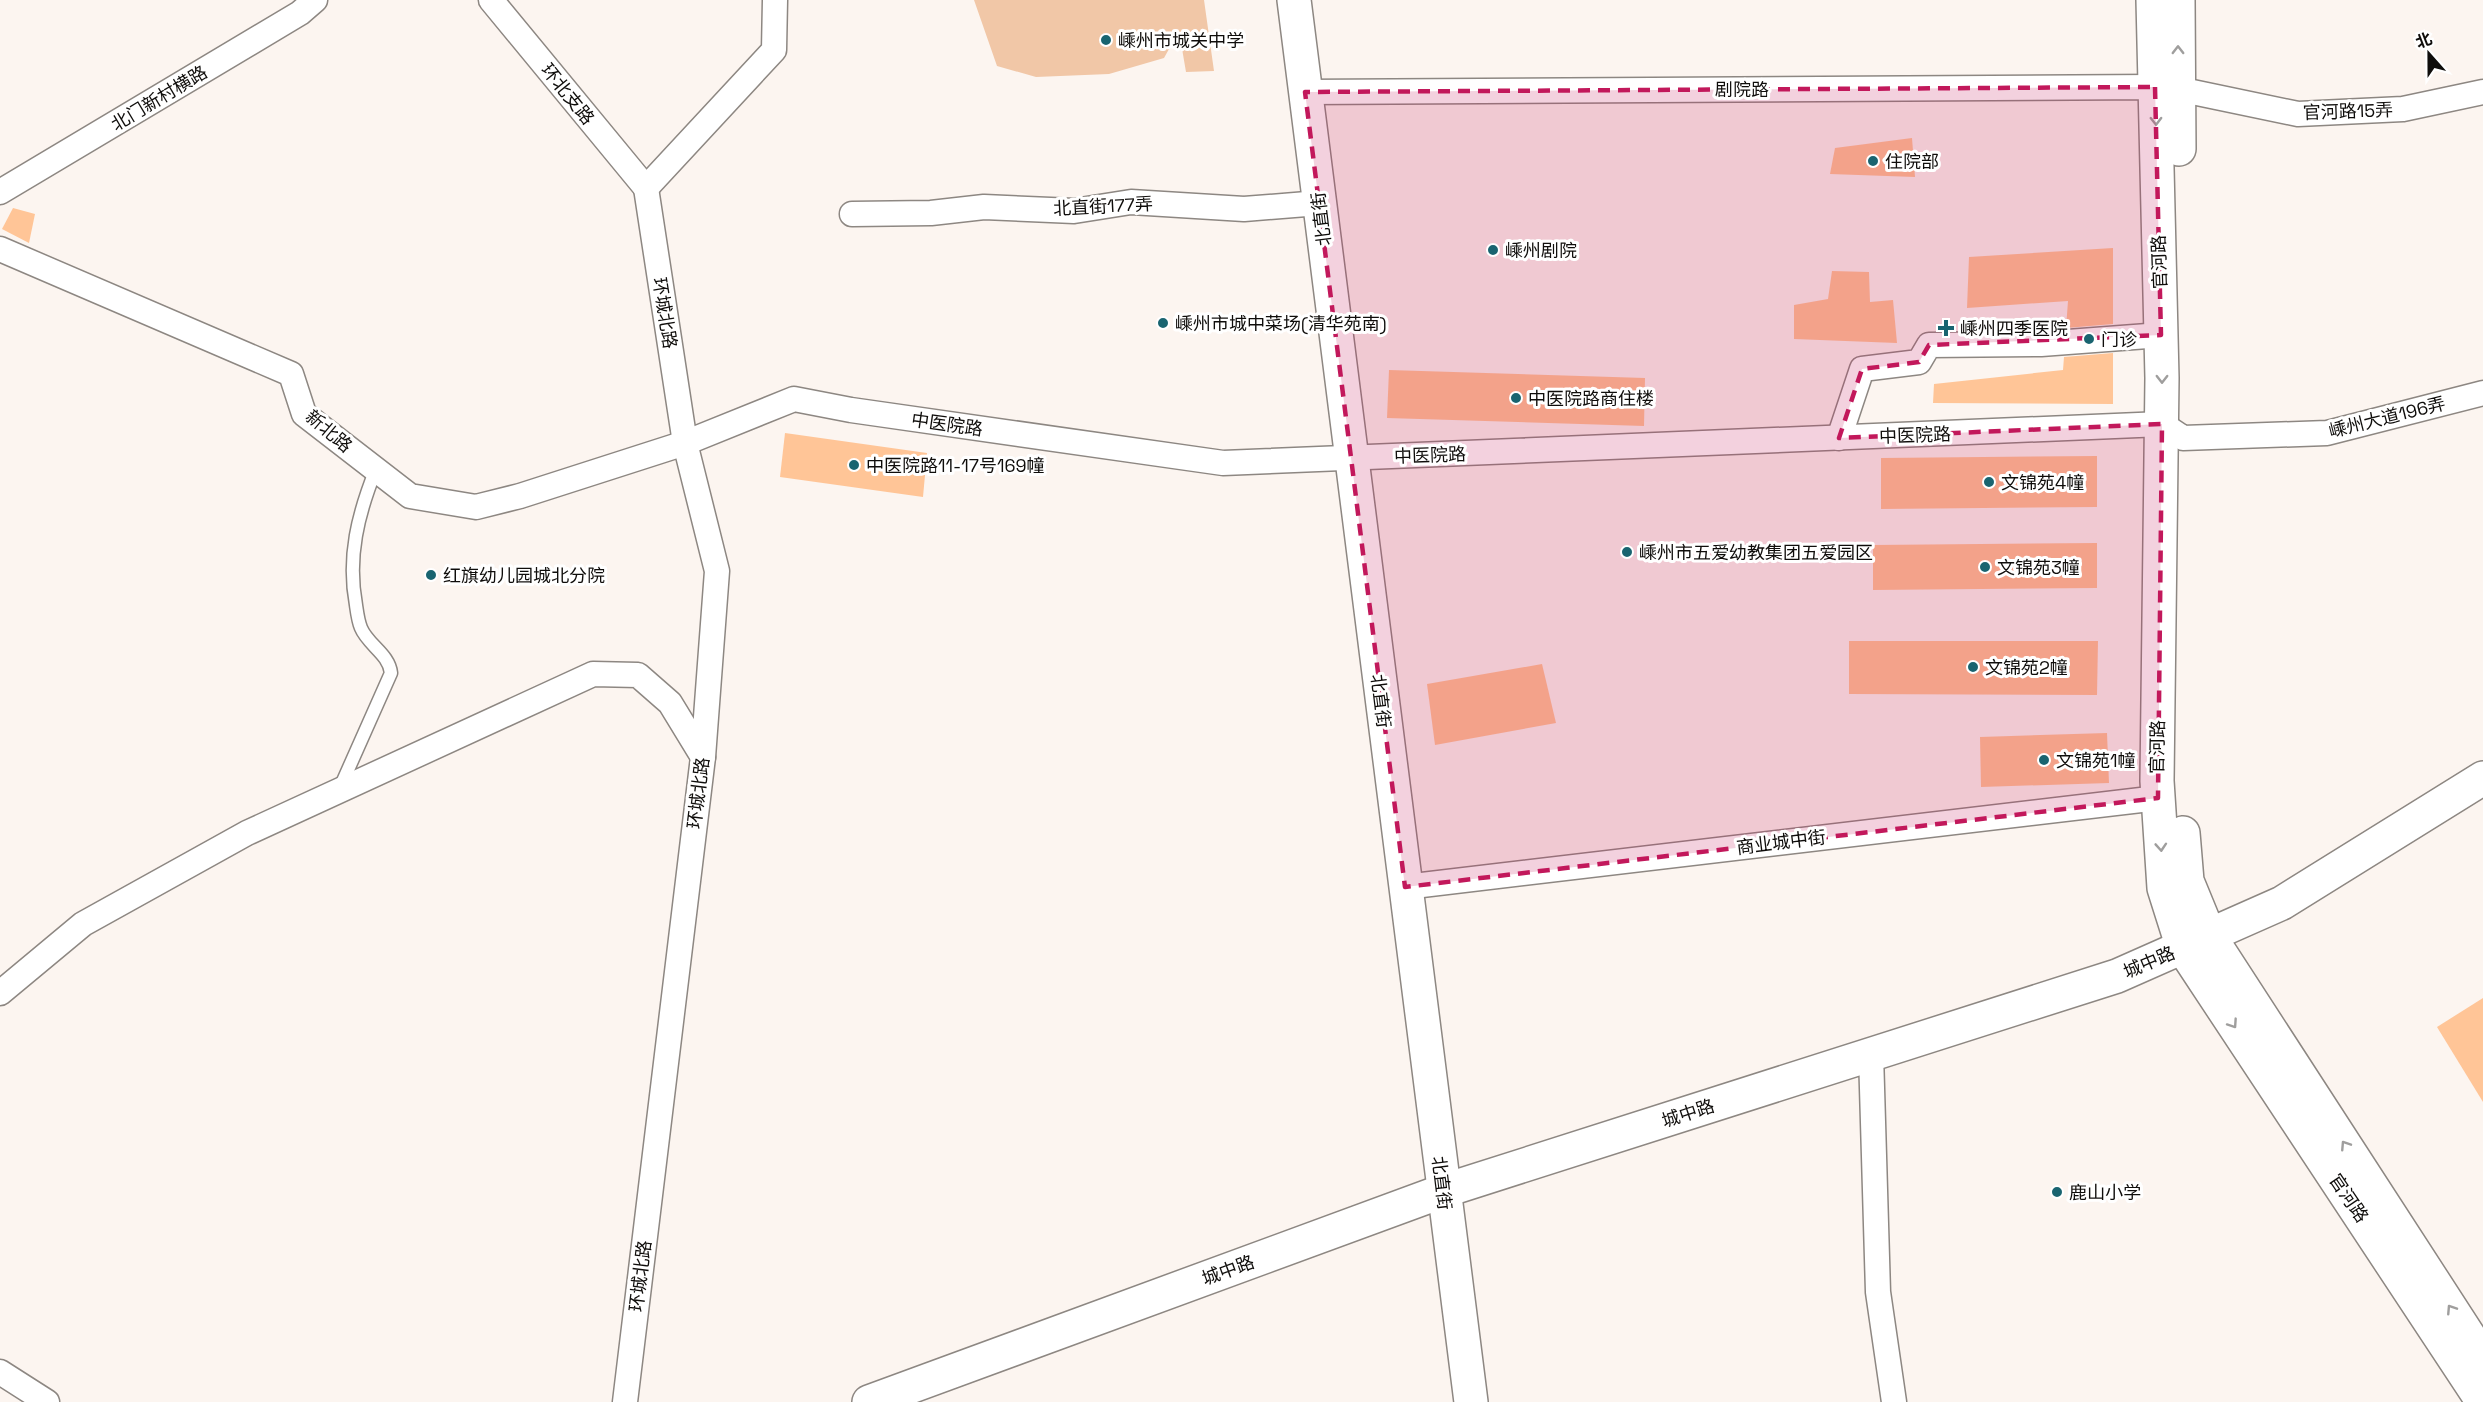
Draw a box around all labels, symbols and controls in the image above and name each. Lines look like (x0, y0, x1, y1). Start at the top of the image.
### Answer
north arrow (2399, 24, 2459, 84)
text: 北 (2413, 28, 2435, 53)
place label: 嵊州市城关中学 (1118, 29, 1244, 52)
marker: 嵊州市城关中学 (1099, 33, 1113, 47)
one-way arrow (2172, 46, 2184, 55)
street label: 环北支路 (536, 59, 600, 129)
street label: 北门新村横路 (107, 60, 211, 136)
street label: 剧院路 (1715, 78, 1769, 101)
street label: 官河路15弄 (2302, 98, 2394, 124)
one-way arrow (2149, 117, 2162, 126)
place label: 住院部 (1885, 150, 1939, 173)
marker: 住院部 (1866, 154, 1880, 168)
street label: 北直街 (1306, 191, 1336, 247)
street label: 北直街177弄 (1053, 192, 1153, 220)
street label: 官河路 (2147, 235, 2171, 289)
place label: 嵊州剧院 (1505, 239, 1577, 262)
marker: 嵊州剧院 (1486, 243, 1500, 257)
street label: 环城北路 (648, 276, 682, 350)
place label: 嵊州市城中菜场(清华苑南) (1175, 312, 1387, 335)
marker: 嵊州市城中菜场(清华苑南) (1156, 316, 1170, 330)
place label: 嵊州四季医院 (1960, 317, 2068, 340)
marker: 嵊州四季医院 (1937, 319, 1955, 337)
place label: 门诊 (2101, 328, 2137, 351)
marker: 门诊 (2082, 332, 2096, 346)
one-way arrow (2156, 375, 2168, 384)
place label: 中医院路商住楼 (1528, 387, 1654, 410)
marker: 中医院路商住楼 (1509, 391, 1523, 405)
street label: 嵊州大道196弄 (2326, 391, 2448, 443)
street label: 新北路 (301, 405, 357, 457)
street label: 中医院路 (910, 408, 984, 440)
street label: 中医院路 (1879, 422, 1951, 448)
street label: 中医院路 (1394, 442, 1466, 468)
place label: 中医院路11-17号169幢 (866, 454, 1044, 477)
marker: 中医院路11-17号169幢 (847, 458, 861, 472)
place label: 文锦苑4幢 (2001, 471, 2084, 494)
marker: 文锦苑4幢 (1982, 475, 1996, 489)
place label: 嵊州市五爱幼教集团五爱园区 (1639, 541, 1873, 564)
marker: 嵊州市五爱幼教集团五爱园区 (1620, 545, 1634, 559)
place label: 文锦苑3幢 (1997, 556, 2080, 579)
marker: 文锦苑3幢 (1978, 560, 1992, 574)
place label: 红旗幼儿园城北分院 (443, 564, 605, 587)
marker: 红旗幼儿园城北分院 (424, 568, 438, 582)
place label: 文锦苑2幢 (1985, 656, 2068, 679)
marker: 文锦苑2幢 (1966, 660, 1980, 674)
street label: 北直街 (1366, 673, 1396, 729)
street label: 官河路 (2145, 720, 2169, 774)
place label: 文锦苑1幢 (2056, 749, 2136, 772)
marker: 文锦苑1幢 (2037, 753, 2051, 767)
street label: 环城北路 (682, 756, 714, 830)
street label: 商业城中街 (1735, 825, 1827, 859)
one-way arrow (2155, 843, 2168, 852)
street label: 城中路 (2120, 941, 2178, 983)
one-way arrow (2226, 1018, 2238, 1028)
street label: 城中路 (1659, 1094, 1717, 1132)
one-way arrow (2341, 1141, 2352, 1152)
street label: 北直街 (1427, 1155, 1457, 1211)
street label: 官河路 (2324, 1169, 2374, 1227)
place label: 鹿山小学 (2069, 1181, 2141, 1204)
marker: 鹿山小学 (2050, 1185, 2064, 1199)
street label: 环城北路 (624, 1239, 656, 1313)
street label: 城中路 (1199, 1250, 1257, 1290)
one-way arrow (2447, 1305, 2458, 1316)

